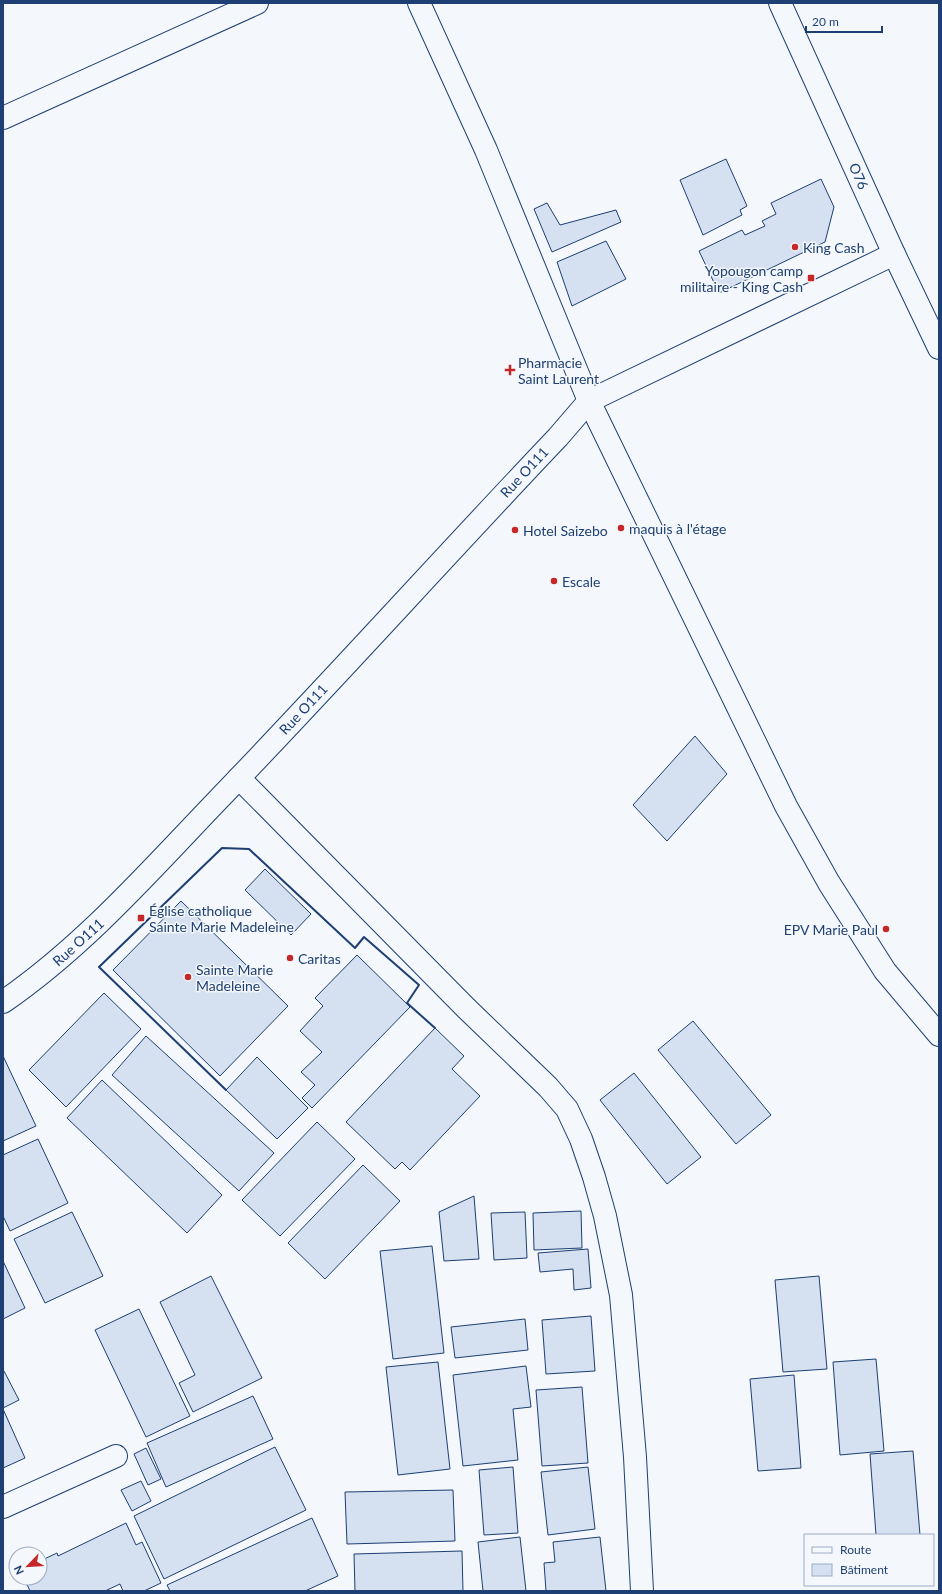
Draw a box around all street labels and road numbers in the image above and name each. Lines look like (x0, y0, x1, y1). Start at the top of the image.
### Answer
street label: O76 (846, 160, 872, 192)
street label: Rue O111 (496, 443, 552, 501)
street label: Rue O111 (275, 680, 331, 738)
street label: Rue O111 (49, 915, 107, 969)

